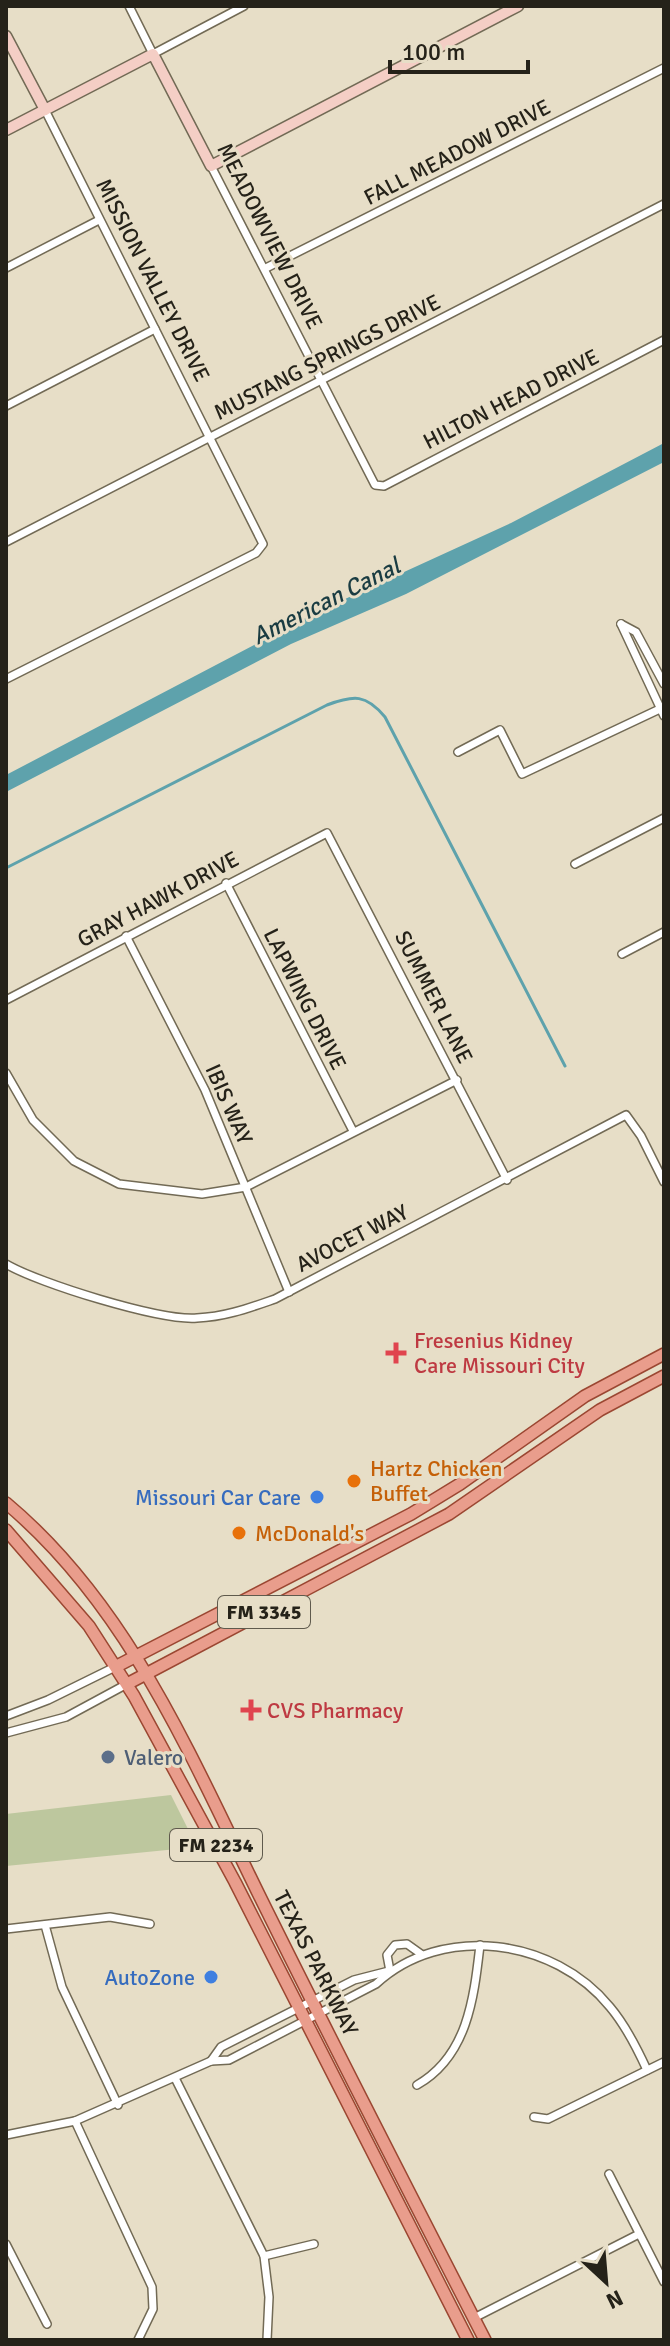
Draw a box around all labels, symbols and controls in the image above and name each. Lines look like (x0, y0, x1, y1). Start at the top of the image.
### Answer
scale bar (390, 24, 528, 74)
text: 100 m (402, 37, 465, 67)
street label: FALL MEADOW DRIVE (359, 93, 555, 211)
street label: MEADOWVIEW DRIVE (211, 138, 329, 334)
street label: MISSION VALLEY DRIVE (90, 174, 216, 386)
street label: MUSTANG SPRINGS DRIVE (209, 288, 445, 426)
street label: HILTON HEAD DRIVE (419, 343, 603, 455)
water label: American Canal (247, 550, 407, 651)
street label: GRAY HAWK DRIVE (73, 845, 243, 953)
street label: LAPWING DRIVE (258, 924, 352, 1074)
street label: SUMMER LANE (389, 926, 479, 1068)
street label: IBIS WAY (199, 1060, 259, 1148)
street label: AVOCET WAY (291, 1198, 413, 1278)
place label: Fresenius Kidney Care Missouri City (414, 1327, 585, 1379)
marker: Fresenius Kidney Care Missouri City (385, 1342, 407, 1364)
place label: Hartz Chicken Buffet (370, 1455, 502, 1507)
marker: Hartz Chicken Buffet (345, 1472, 363, 1490)
place label: Missouri Car Care (135, 1484, 301, 1511)
marker: Missouri Car Care (308, 1488, 326, 1506)
place label: McDonald's (255, 1520, 364, 1547)
marker: McDonald's (230, 1524, 248, 1542)
road number: FM 3345 (218, 1596, 310, 1628)
place label: CVS Pharmacy (267, 1697, 404, 1724)
marker: CVS Pharmacy (242, 1701, 260, 1719)
place label: Valero (124, 1744, 183, 1771)
marker: Valero (99, 1748, 117, 1766)
road number: FM 2234 (170, 1829, 262, 1861)
street label: TEXAS PARKWAY (268, 1886, 364, 2040)
place label: AutoZone (105, 1964, 195, 1991)
marker: AutoZone (202, 1968, 220, 1986)
north arrow (566, 2242, 646, 2322)
text: N (602, 2284, 627, 2315)

